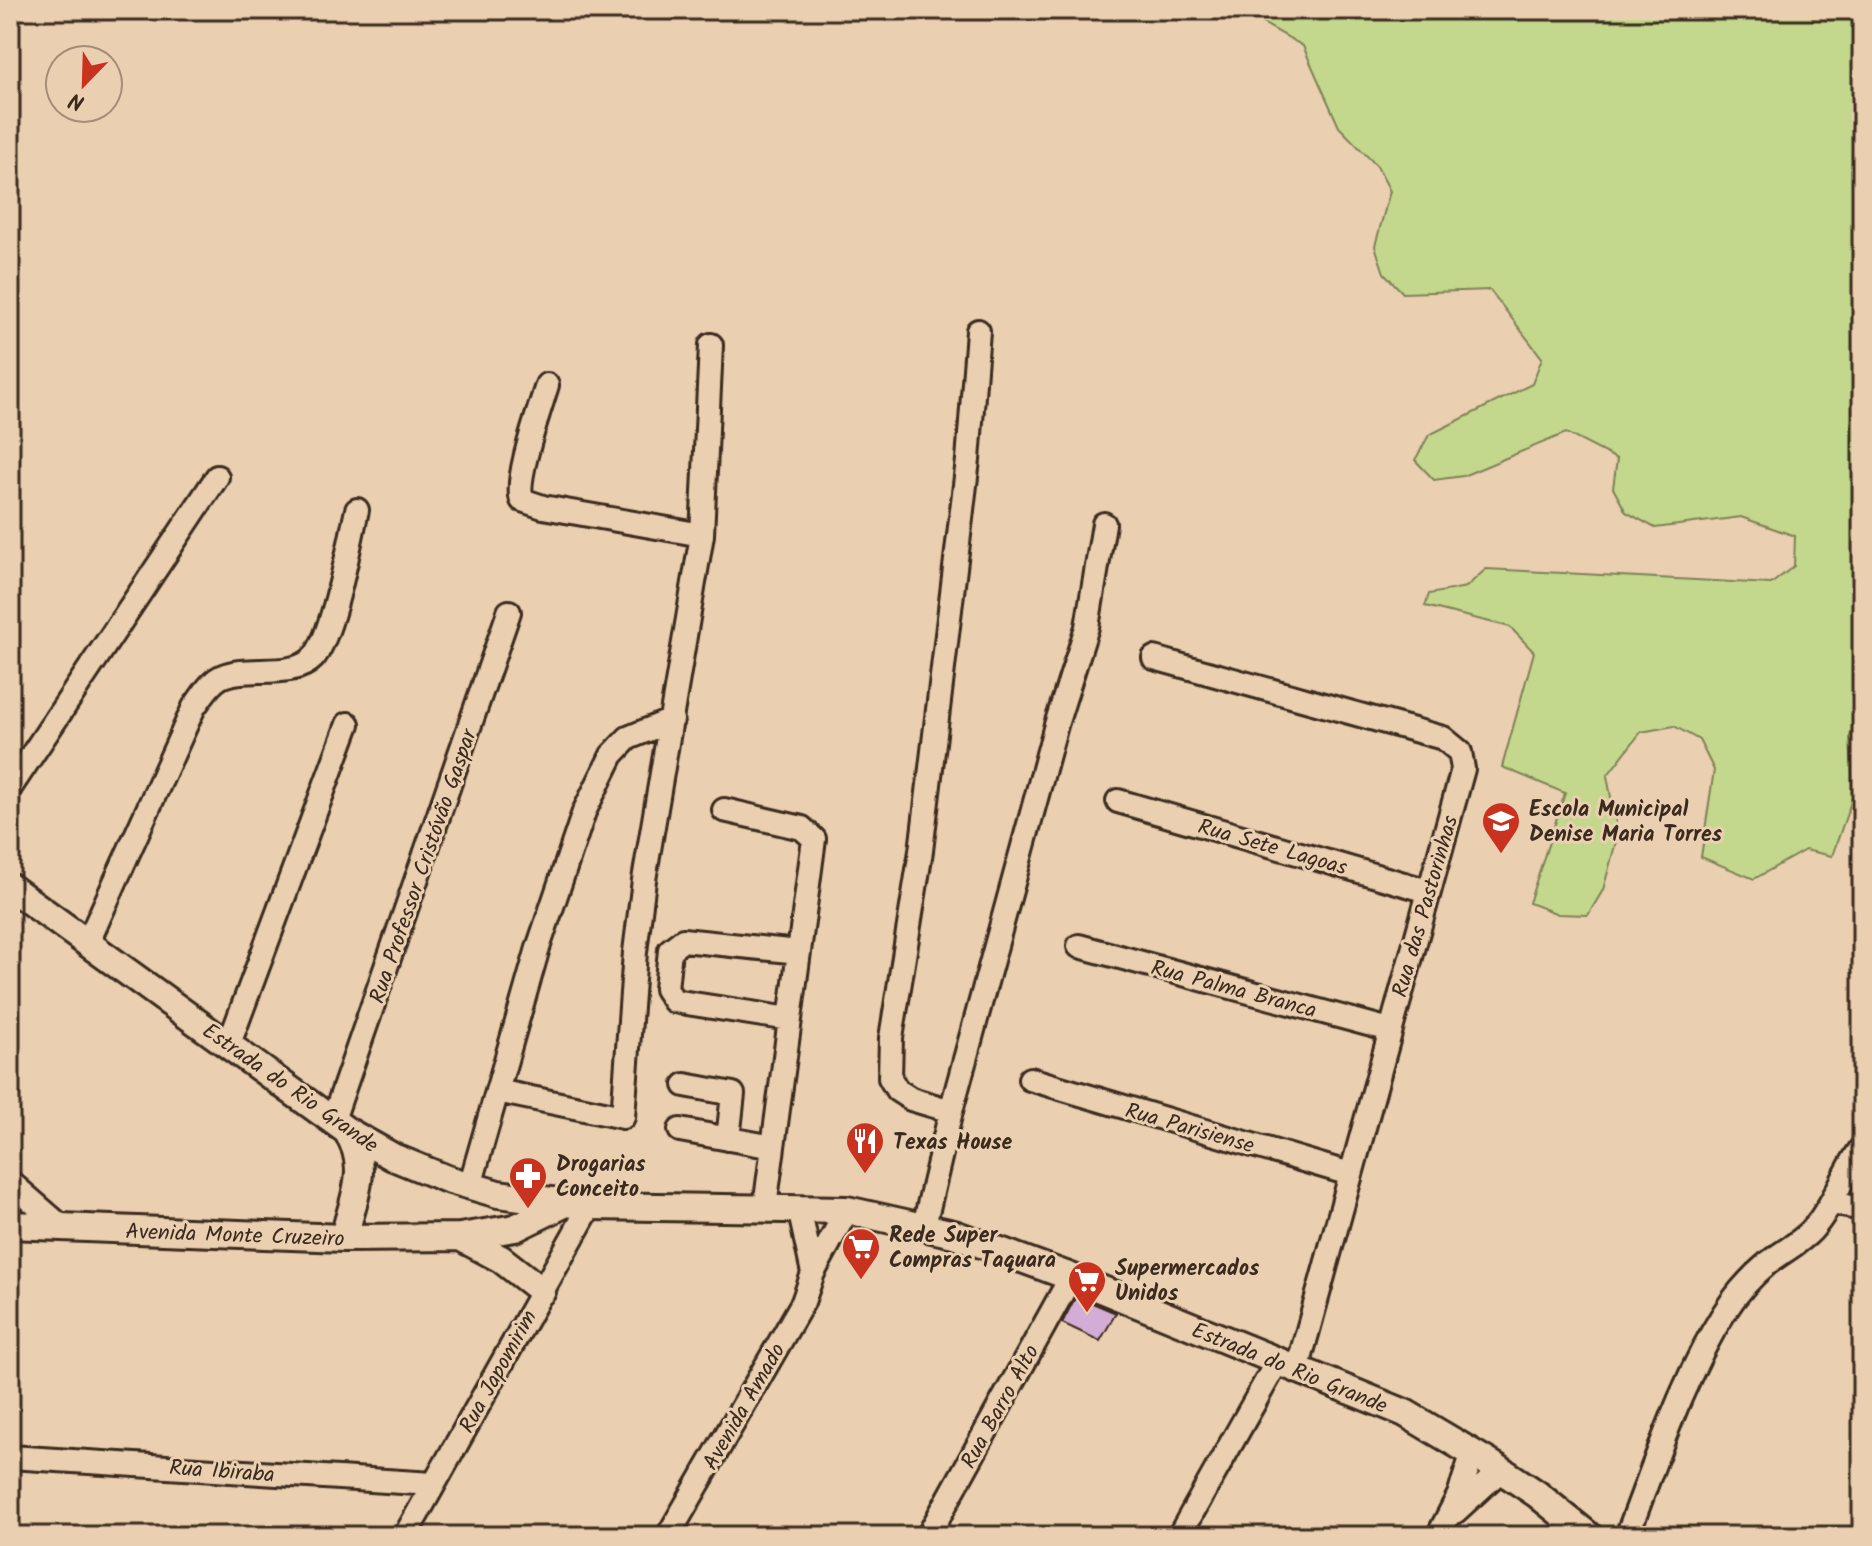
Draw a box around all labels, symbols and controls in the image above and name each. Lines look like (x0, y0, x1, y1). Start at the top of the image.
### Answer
north arrow (44, 44, 124, 124)
text: N (64, 81, 90, 119)
street label: Rua Professor Cristóvão Gaspar (361, 723, 488, 1009)
place label: Escola Municipal Denise Maria Torres (1529, 793, 1723, 853)
school or university icon: Escola Municipal Denise Maria Torres (1480, 800, 1522, 855)
street label: Rua Sete Lagoas (1194, 810, 1352, 887)
street label: Rua das Pastorinhas (1384, 811, 1469, 1002)
street label: Rua Palma Branca (1147, 951, 1320, 1029)
street label: Estrada do Rio Grande (194, 1015, 385, 1163)
street label: Rua Parisiense (1121, 1094, 1258, 1165)
restaurant icon: Texas House (844, 1120, 886, 1175)
place label: Texas House (893, 1126, 1012, 1161)
place label: Drogarias Conceito (556, 1148, 646, 1208)
pharmacy icon: Drogarias Conceito (507, 1155, 549, 1210)
street label: Avenida Monte Cruzeiro (125, 1215, 345, 1258)
place label: Rede Super Compras Taquara (889, 1219, 1056, 1279)
supermarket icon: Rede Super Compras Taquara (840, 1226, 882, 1281)
place label: Supermercados Unidos (1115, 1252, 1260, 1312)
supermarket icon: Supermercados Unidos (1066, 1259, 1108, 1314)
street label: Rua Japomirim (451, 1304, 548, 1440)
street label: Estrada do Rio Grande (1186, 1314, 1392, 1425)
street label: Avenida Amado (695, 1337, 796, 1477)
street label: Rua Barro Alto (953, 1339, 1050, 1476)
street label: Rua Ibiraba (168, 1451, 276, 1494)

